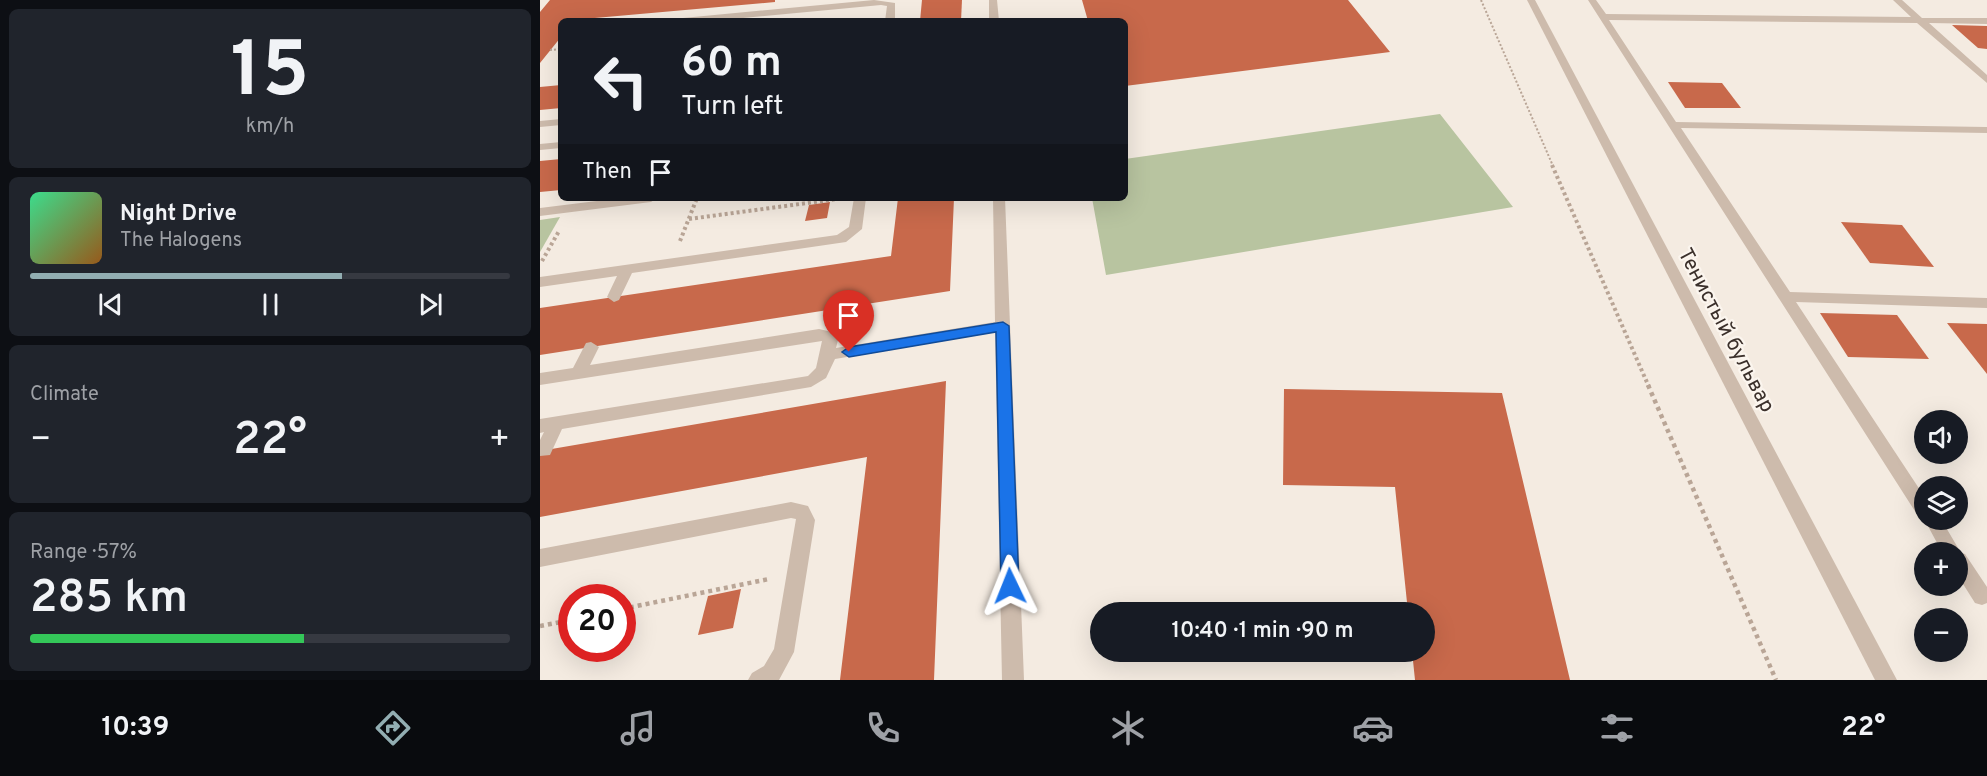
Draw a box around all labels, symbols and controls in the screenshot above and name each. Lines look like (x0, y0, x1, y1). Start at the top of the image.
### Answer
text: 15 (231, 25, 309, 124)
text: 60 m (681, 38, 782, 91)
icon: left (582, 42, 660, 120)
text: Turn left (681, 90, 783, 124)
text: km/h (246, 114, 294, 140)
icon: arrive (644, 156, 677, 189)
text: Then (582, 159, 632, 186)
text: Night Drive (120, 201, 237, 228)
text: The Halogens (120, 228, 242, 254)
street label: Тенистый бульвар (1671, 244, 1780, 417)
icon: previous (94, 288, 127, 321)
icon: pause (254, 288, 287, 321)
icon: next (414, 288, 447, 321)
pin (823, 290, 874, 352)
icon: arrive (832, 299, 865, 332)
text: Climate (30, 382, 99, 408)
map controls (1914, 410, 1968, 662)
button: sound (1914, 410, 1968, 464)
text: 22° (233, 413, 307, 470)
text: − (30, 420, 51, 462)
text: + (489, 420, 510, 462)
button: layers (1914, 476, 1968, 530)
text: Range · 57% (30, 540, 137, 566)
button: + (1914, 542, 1968, 596)
position arrow (978, 554, 1042, 618)
text: 285 km (30, 571, 188, 628)
speed limit sign: 20 (558, 584, 636, 662)
button: − (1914, 608, 1968, 662)
text: 10:40 · 1 min · 90 m (1171, 618, 1354, 645)
icon: directions (372, 707, 414, 749)
icon: music (617, 707, 659, 749)
icon: phone (862, 707, 904, 749)
icon: climate (1107, 707, 1149, 749)
icon: car (1352, 707, 1394, 749)
icon: filters (1596, 707, 1638, 749)
text: 10:39 (101, 711, 169, 745)
text: 22° (1841, 711, 1885, 745)

